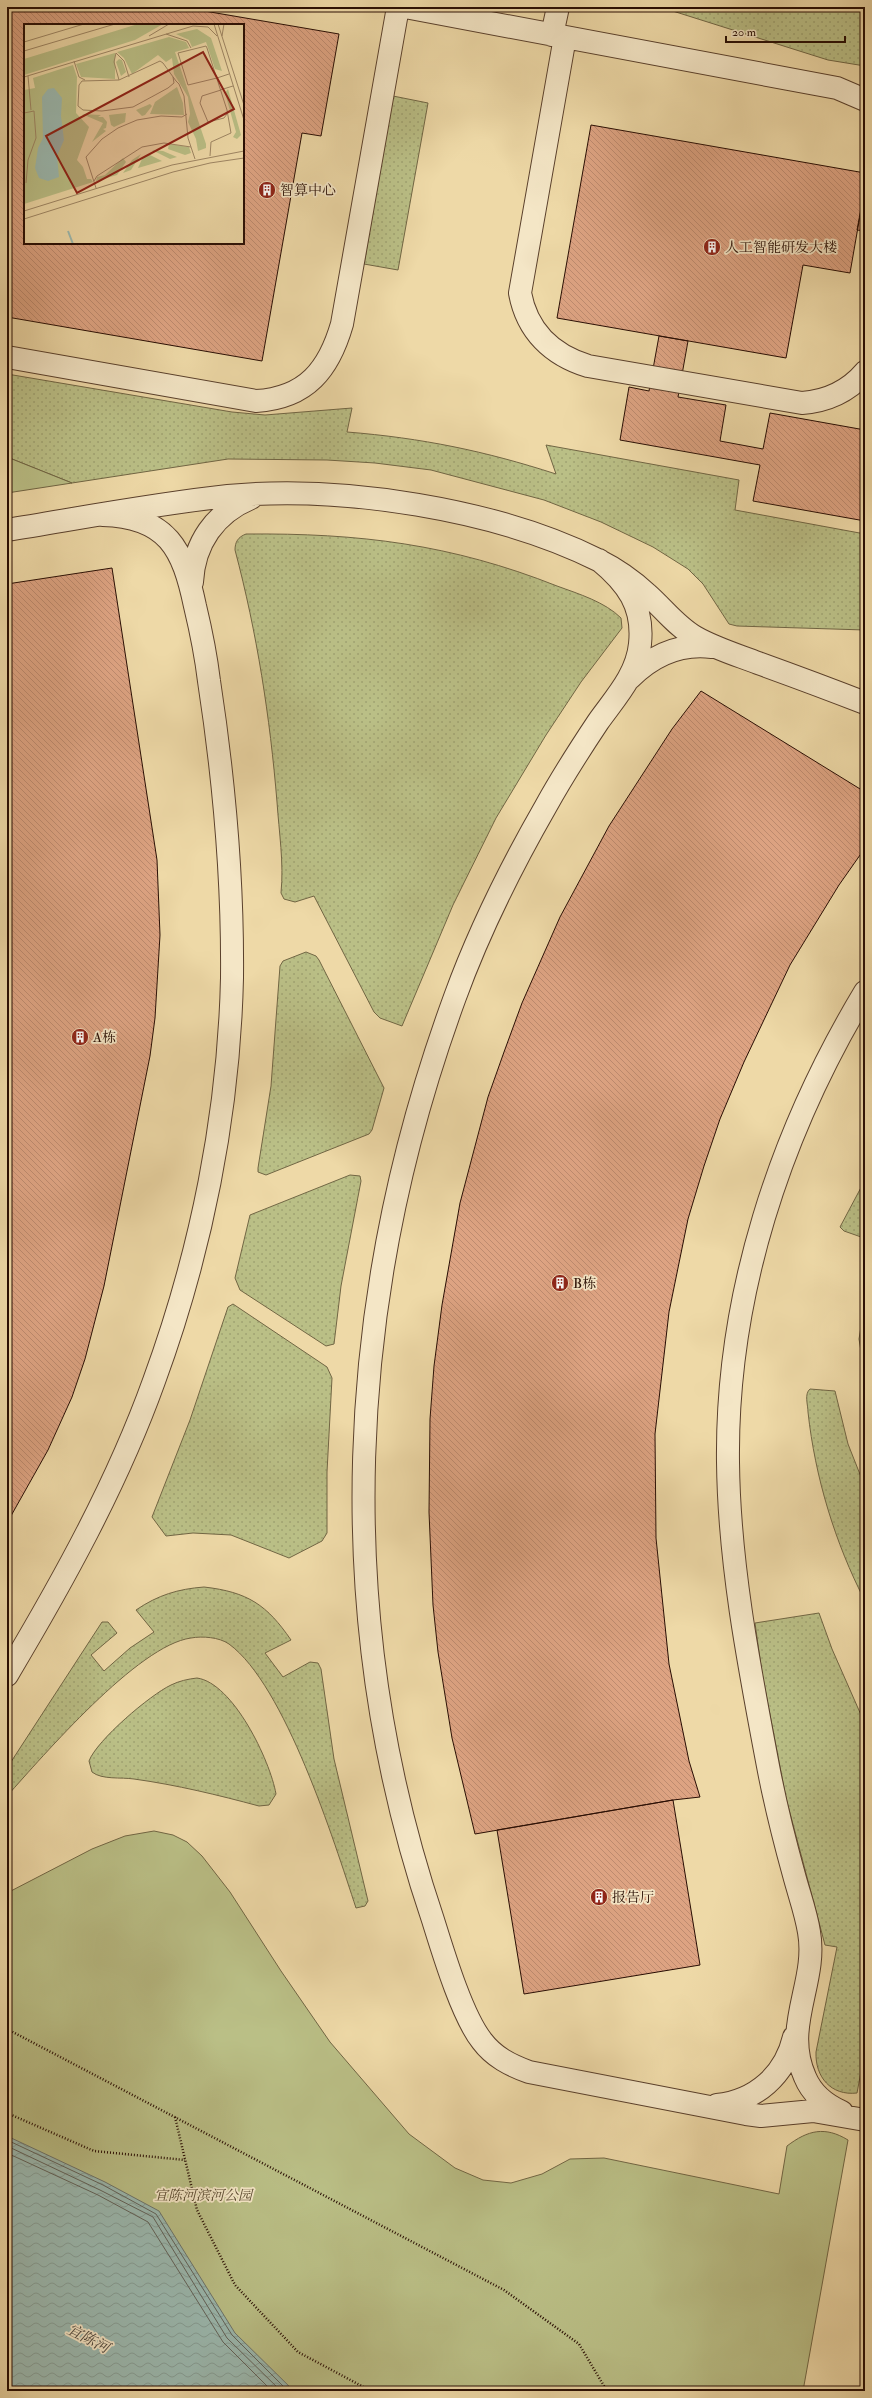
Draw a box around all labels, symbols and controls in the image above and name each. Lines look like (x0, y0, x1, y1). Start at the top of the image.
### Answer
scale bar (726, 18, 845, 44)
inset map (24, 24, 244, 244)
text: 20 m (732, 25, 757, 40)
building icon: 智算中心 (257, 180, 277, 200)
place label: 智算中心 (280, 182, 336, 199)
building icon: 人工智能研发大楼 (702, 237, 722, 257)
place label: 人工智能研发大楼 (725, 239, 837, 256)
building icon: A栋 (70, 1027, 90, 1047)
place label: A栋 (92, 1029, 116, 1046)
building icon: B栋 (550, 1273, 570, 1293)
place label: B栋 (573, 1275, 596, 1292)
building icon: 报告厅 (589, 1887, 609, 1907)
place label: 报告厅 (612, 1889, 654, 1906)
park label: 宜陈河滨河公园 (154, 2187, 254, 2204)
water label: 宜陈河 (64, 2320, 115, 2359)

